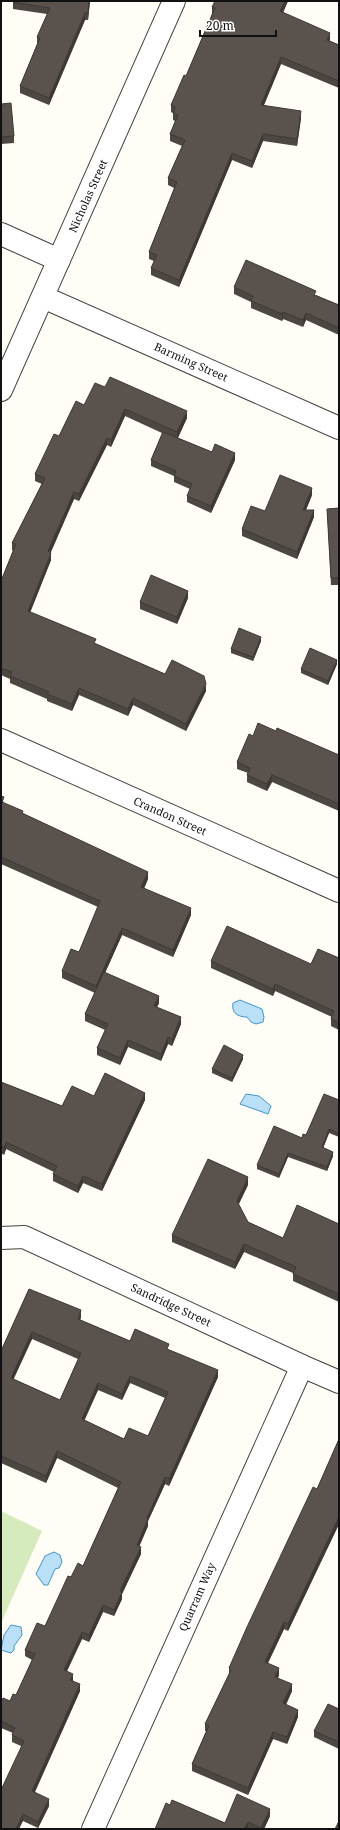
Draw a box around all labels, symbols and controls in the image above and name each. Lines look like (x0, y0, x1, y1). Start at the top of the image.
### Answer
scale bar (200, 12, 276, 38)
text: 20 m (206, 17, 234, 34)
street label: Nicholas Street (65, 157, 110, 235)
street label: Barming Street (152, 339, 230, 385)
street label: Crandon Street (131, 793, 209, 838)
street label: Sandridge Street (129, 1279, 214, 1330)
street label: Quarram Way (175, 1559, 219, 1634)

